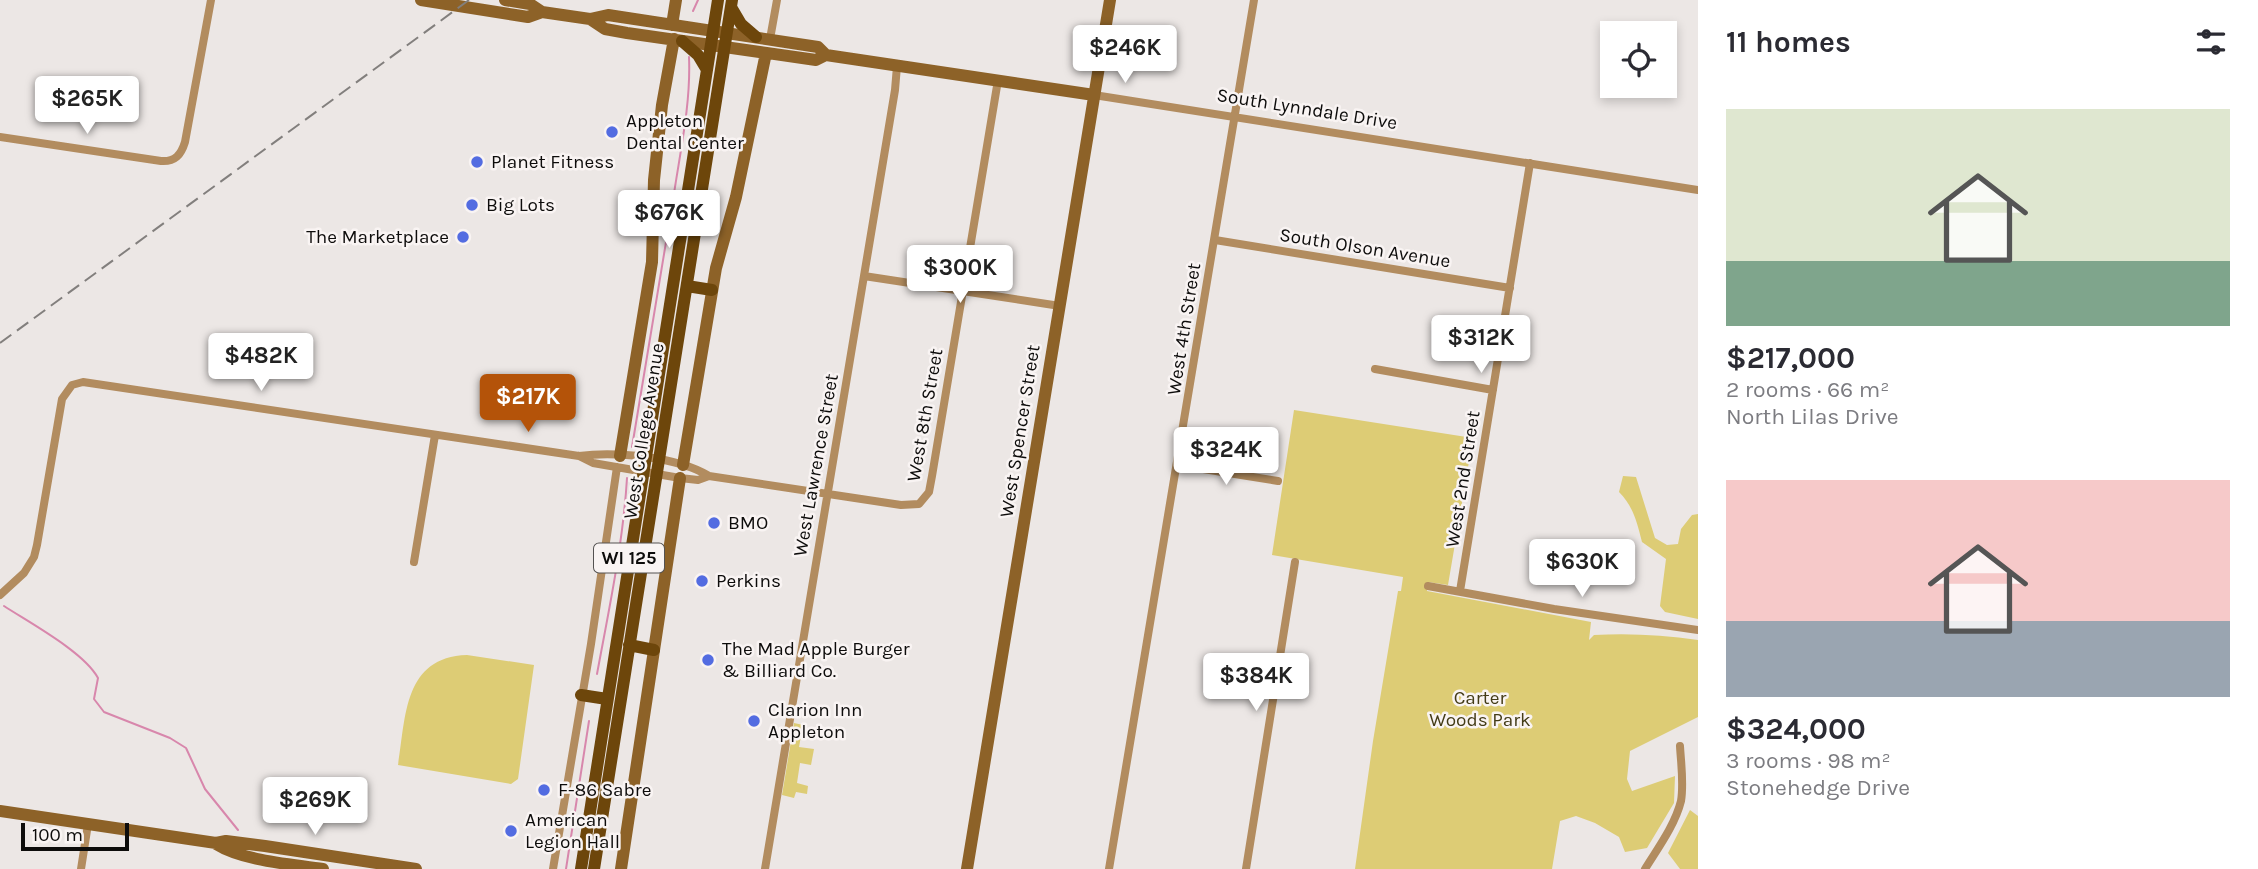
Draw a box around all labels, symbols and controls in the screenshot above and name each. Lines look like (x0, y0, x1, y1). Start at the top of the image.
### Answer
map controls (1600, 21, 1677, 98)
button: locate (1600, 21, 1677, 98)
icon: filters (2192, 23, 2230, 61)
text: 11 homes (1726, 24, 1851, 60)
pin: $246K (1076, 25, 1174, 85)
text: $246K (1089, 34, 1161, 61)
pin: $265K (38, 76, 136, 136)
street label: South Lynndale Drive (1215, 84, 1399, 134)
text: $265K (51, 85, 123, 112)
place label: Appleton Dental Center (626, 110, 744, 154)
marker: Appleton Dental Center (604, 124, 620, 140)
place label: Planet Fitness (491, 151, 614, 173)
marker: Planet Fitness (469, 154, 485, 170)
icon: home (1915, 155, 2041, 281)
pin: $676K (620, 190, 718, 250)
place label: Big Lots (486, 194, 555, 216)
marker: Big Lots (464, 197, 480, 213)
text: $676K (634, 199, 704, 226)
street label: South Olson Avenue (1278, 224, 1452, 272)
place label: The Marketplace (306, 226, 449, 248)
marker: The Marketplace (455, 229, 471, 245)
pin: $300K (911, 246, 1009, 305)
text: $300K (923, 254, 997, 281)
street label: West 4th Street (1163, 261, 1205, 397)
pin: $312K (1432, 316, 1530, 375)
text: $312K (1447, 324, 1515, 351)
pin: $482K (212, 334, 310, 393)
text: $217,000 (1726, 340, 1855, 376)
text: $482K (224, 342, 298, 369)
street label: West College Avenue (619, 342, 669, 520)
street label: West Spencer Street (995, 343, 1045, 519)
street label: West 8th Street (902, 347, 948, 483)
street label: West Lawrence Street (789, 372, 843, 558)
pin: $217K (479, 374, 577, 434)
text: 2 rooms · 66 m² (1726, 376, 1889, 403)
text: $217K (496, 383, 560, 410)
text: North Lilas Drive (1726, 403, 1899, 430)
street label: West 2nd Street (1441, 409, 1485, 549)
pin: $324K (1177, 428, 1275, 487)
text: $324K (1190, 436, 1262, 463)
place label: BMO (728, 512, 768, 534)
marker: BMO (706, 515, 722, 531)
icon: home (1915, 526, 2041, 652)
pin: $630K (1533, 540, 1631, 599)
road number: WI 125 (594, 544, 664, 572)
text: $630K (1545, 548, 1619, 575)
place label: Perkins (716, 570, 781, 592)
marker: Perkins (694, 573, 710, 589)
place label: The Mad Apple Burger & Billiard Co. (722, 638, 910, 682)
marker: The Mad Apple Burger & Billiard Co. (700, 652, 716, 668)
pin: $384K (1207, 654, 1305, 713)
text: $384K (1219, 662, 1293, 689)
park label: Carter Woods Park (1429, 687, 1531, 731)
place label: Clarion Inn Appleton (768, 699, 863, 743)
text: $324,000 (1726, 711, 1866, 747)
marker: Clarion Inn Appleton (746, 713, 762, 729)
text: 3 rooms · 98 m² (1726, 747, 1891, 774)
text: Stonehedge Drive (1726, 774, 1910, 801)
pin: $269K (266, 778, 364, 837)
place label: F-86 Sabre (558, 779, 651, 801)
marker: F-86 Sabre (536, 782, 552, 798)
text: $269K (279, 786, 351, 813)
place label: American Legion Hall (525, 809, 620, 853)
scale bar (21, 820, 130, 852)
marker: American Legion Hall (503, 823, 519, 839)
text: 100 m (32, 824, 83, 846)

